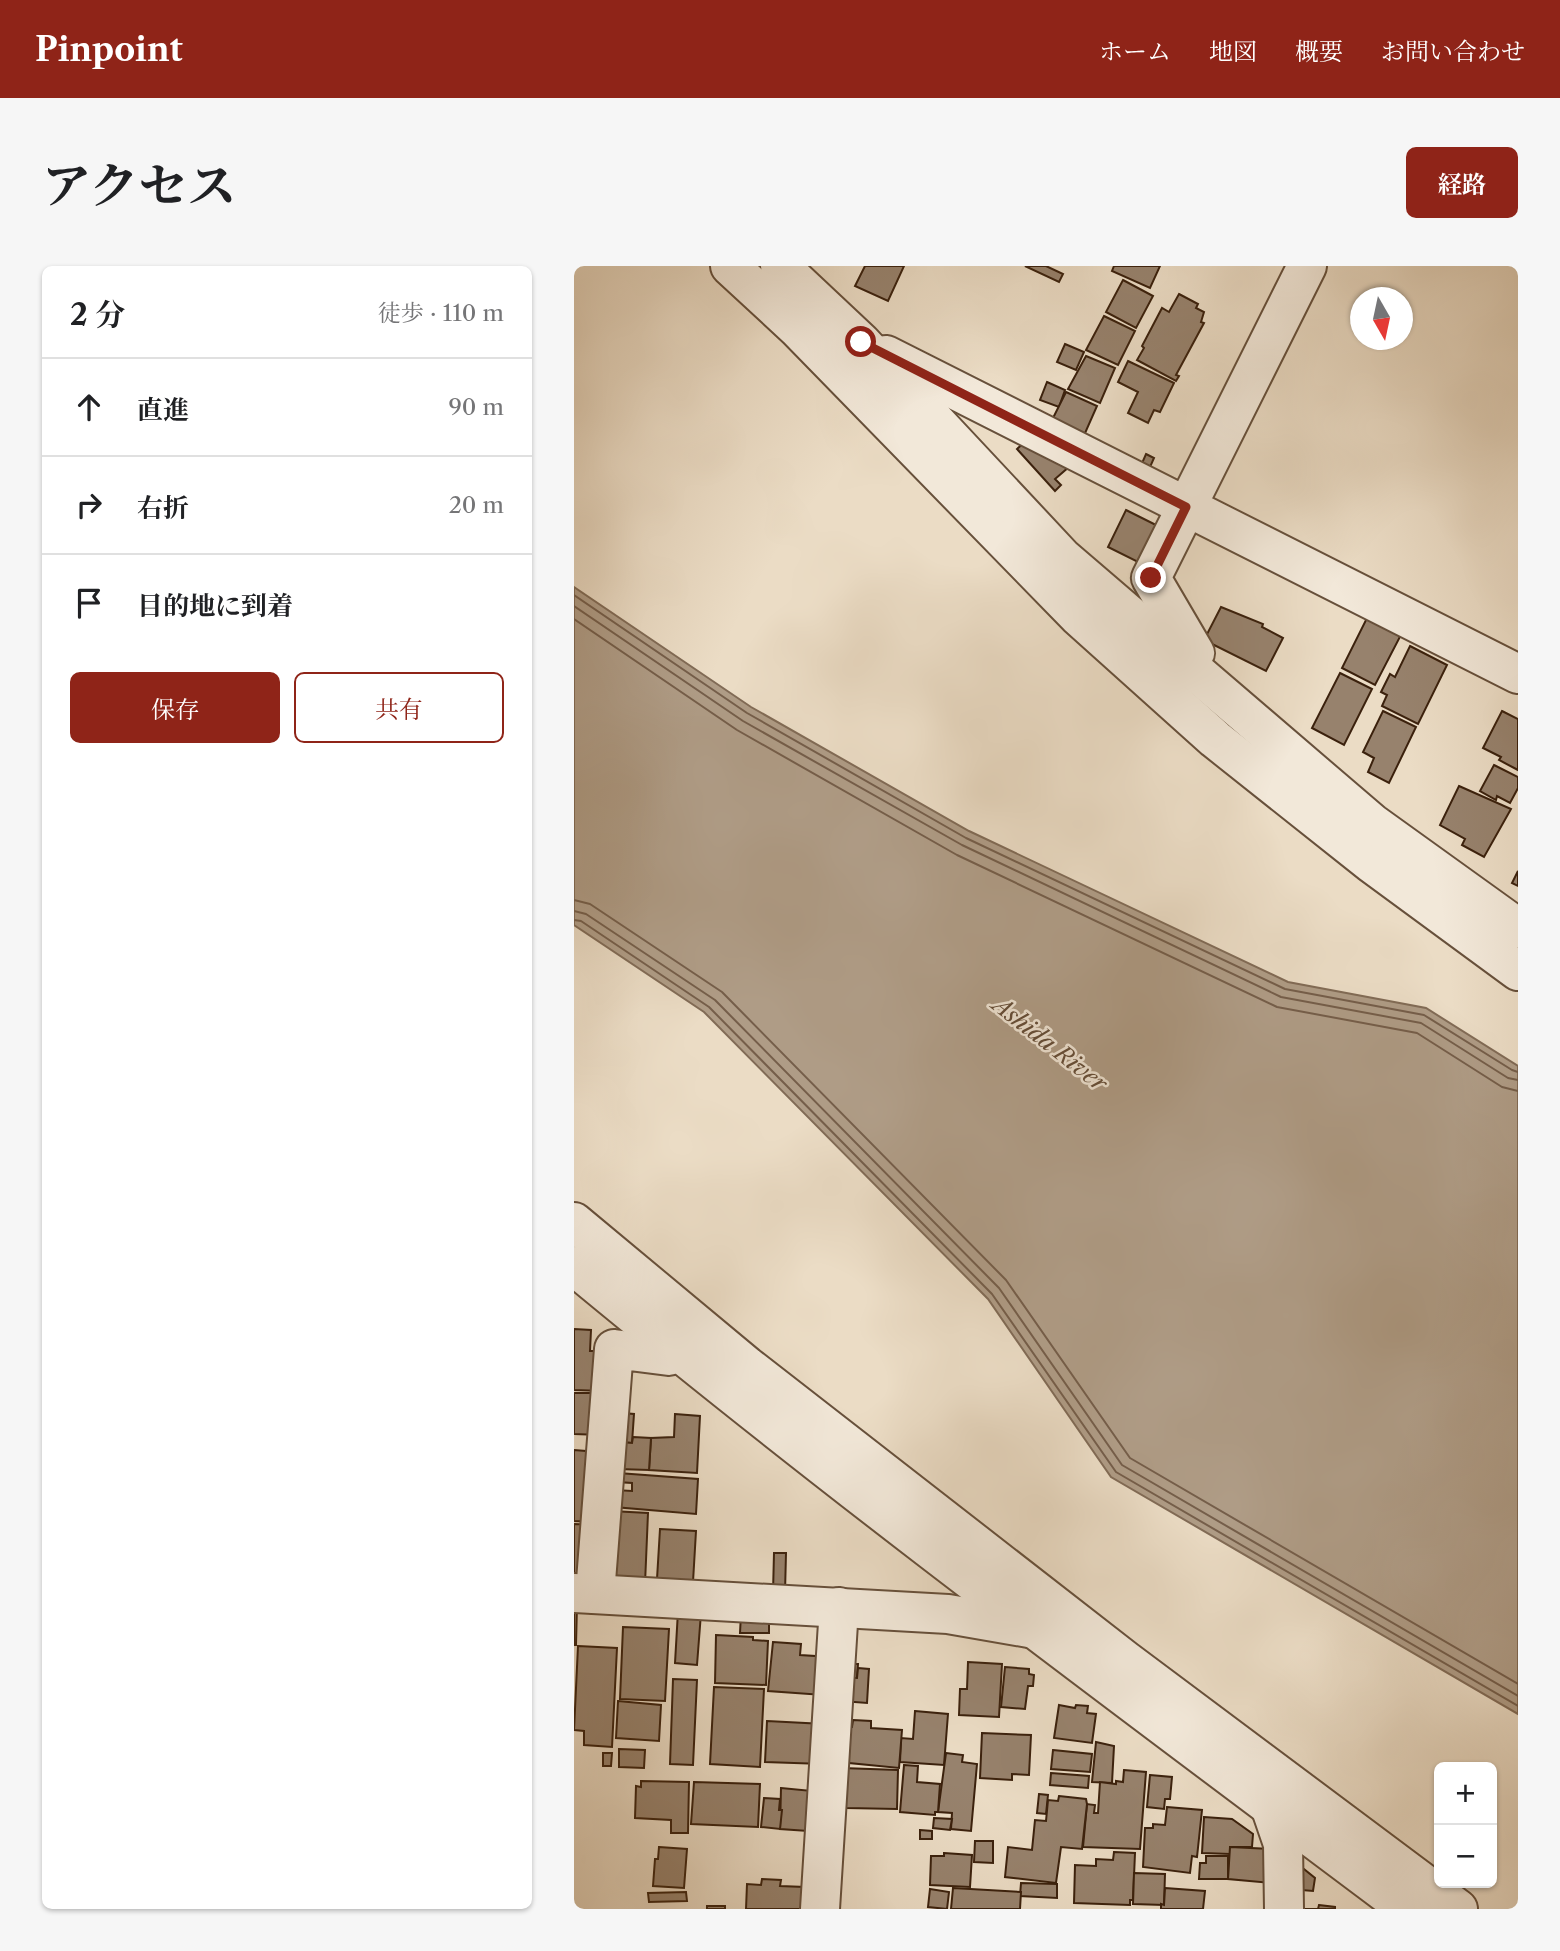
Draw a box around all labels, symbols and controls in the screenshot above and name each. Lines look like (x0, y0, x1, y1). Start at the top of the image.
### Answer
text: Pinpoint (35, 29, 183, 70)
text: ホーム (1099, 37, 1171, 66)
text: 地図 (1209, 37, 1257, 66)
text: 概要 (1295, 37, 1343, 66)
text: お問い合わせ (1381, 37, 1525, 66)
button: 経路 (1406, 147, 1518, 218)
text: アクセス (42, 155, 237, 216)
north arrow (1350, 287, 1413, 350)
text: 2 分 (70, 296, 125, 333)
text: 徒歩 · 110 m (378, 299, 504, 327)
route start (845, 326, 876, 357)
icon: ahead (70, 388, 108, 426)
text: 90 m (448, 393, 504, 421)
text: 直進 (137, 394, 189, 426)
icon: right (70, 486, 108, 524)
text: 20 m (449, 491, 504, 519)
text: 右折 (137, 492, 189, 524)
route end (1135, 562, 1166, 593)
icon: arrive (70, 584, 108, 622)
text: 目的地に到着 (137, 590, 293, 622)
button: 保存 (70, 672, 280, 743)
button: 共有 (294, 672, 504, 743)
water label: Ashida River (985, 989, 1114, 1098)
map controls (1434, 1762, 1497, 1888)
button: + (1434, 1762, 1497, 1825)
button: − (1434, 1825, 1497, 1888)

